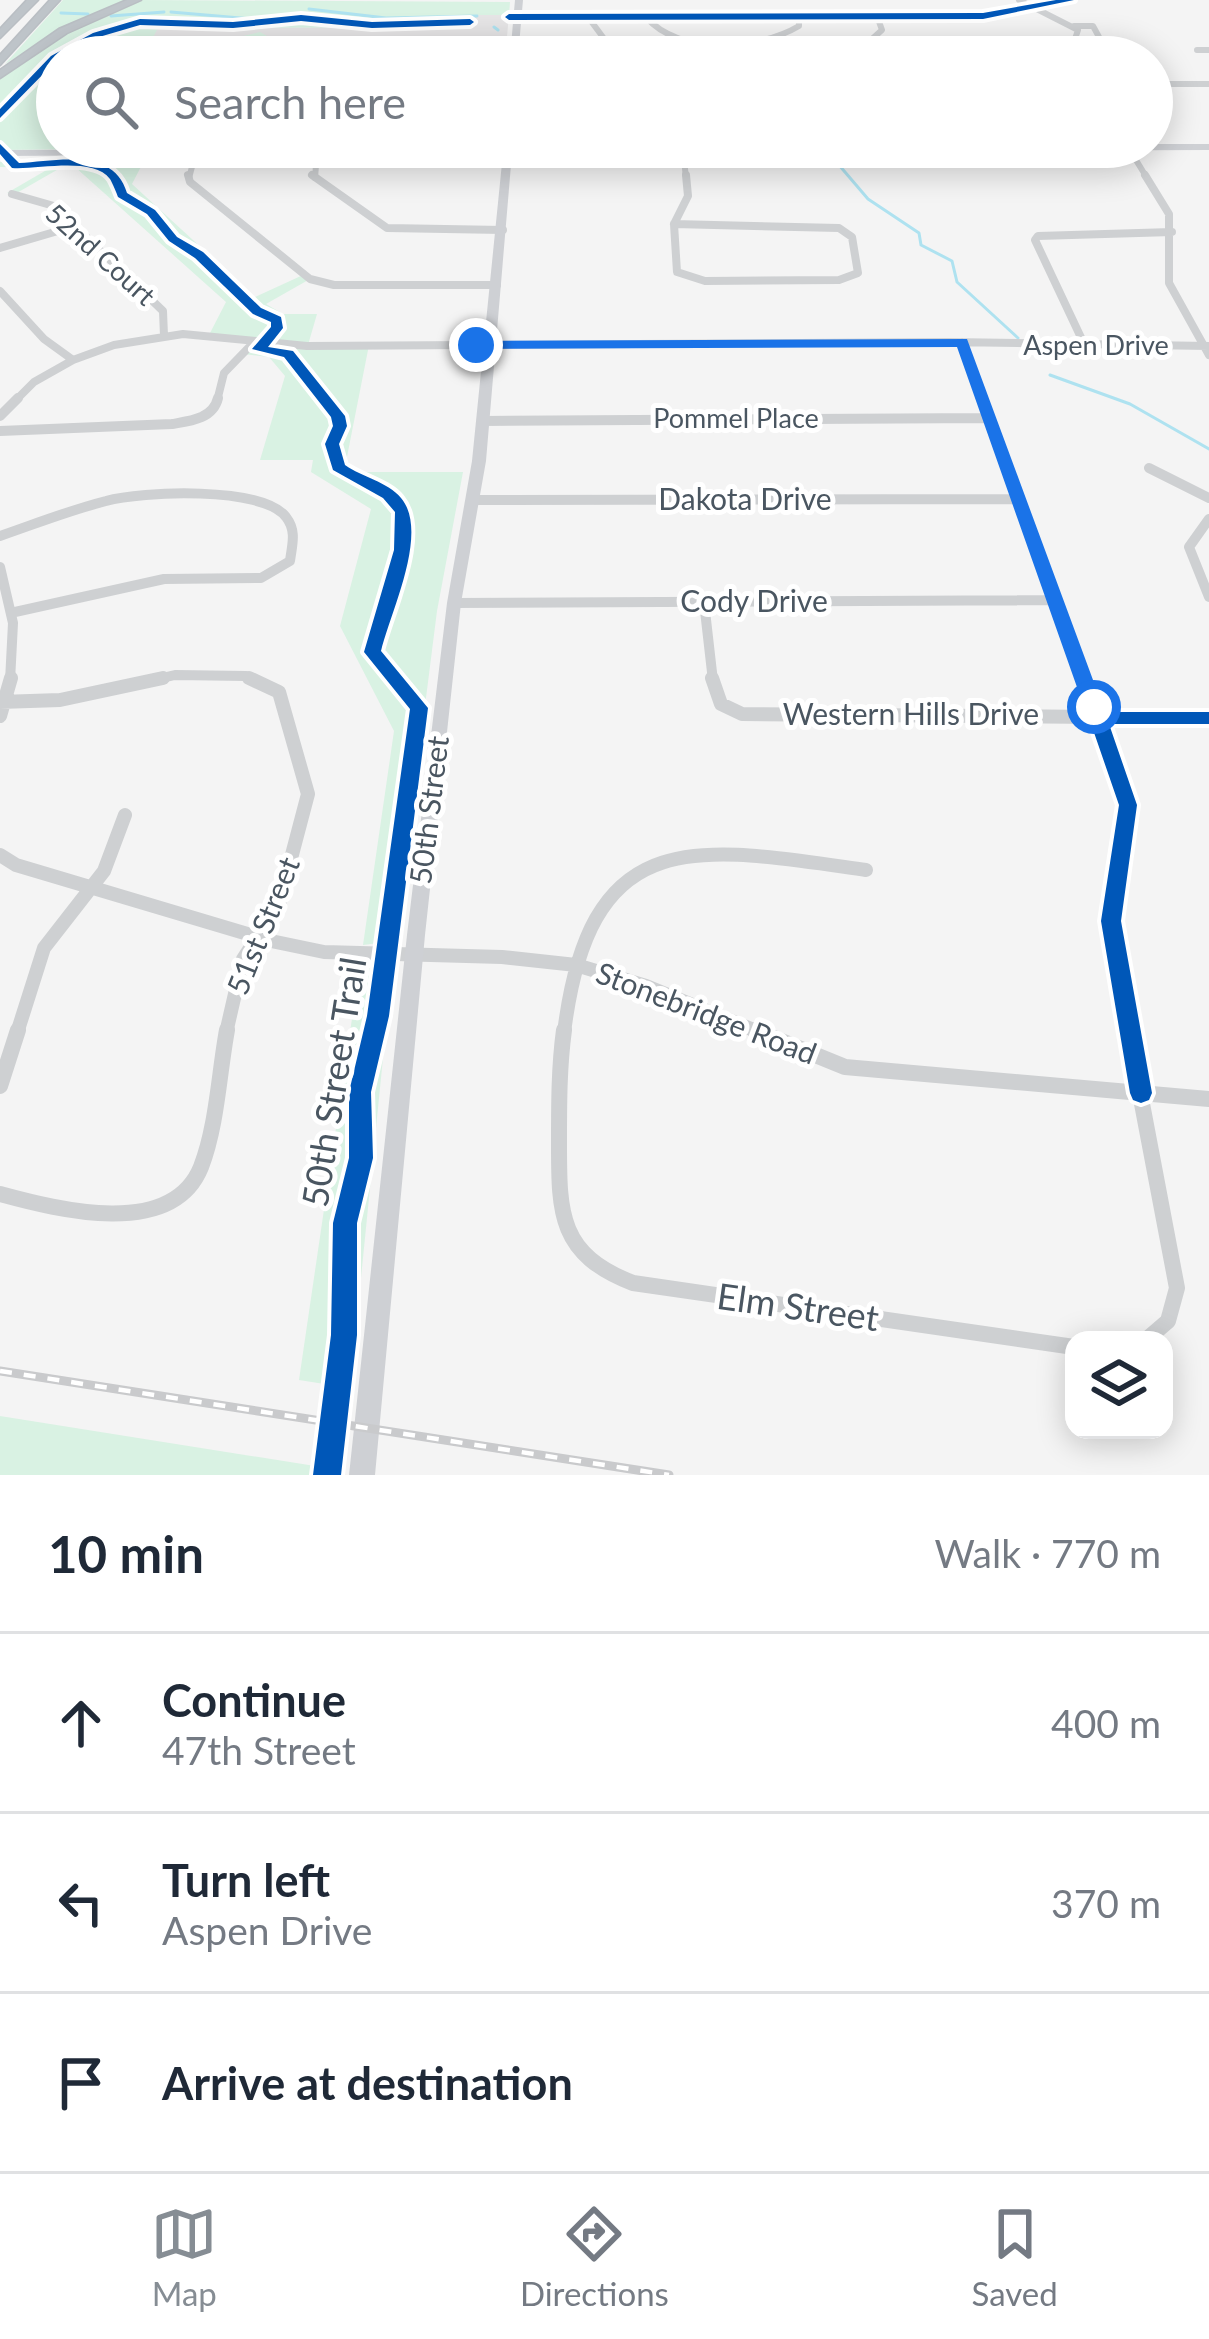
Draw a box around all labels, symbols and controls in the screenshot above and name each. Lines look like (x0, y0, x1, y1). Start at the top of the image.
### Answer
search box (36, 36, 1173, 168)
icon: search (78, 69, 144, 135)
text: Search here (174, 75, 406, 129)
street label: 52nd Court (39, 196, 163, 312)
route end (449, 318, 503, 372)
street label: Aspen Drive (1023, 328, 1169, 361)
street label: Pommel Place (653, 401, 819, 434)
street label: Dakota Drive (658, 480, 832, 516)
street label: Cody Drive (680, 582, 828, 618)
route start (1067, 680, 1121, 734)
street label: Western Hills Drive (783, 695, 1039, 731)
street label: 50th Street (401, 733, 455, 886)
street label: 51st Street (218, 851, 306, 999)
street label: 50th Street Trail (292, 954, 374, 1210)
street label: Stonebridge Road (591, 954, 822, 1071)
street label: Elm Street (714, 1273, 882, 1339)
map controls (1065, 1331, 1173, 1439)
button: layers (1065, 1331, 1173, 1439)
text: 10 min (48, 1523, 204, 1584)
text: Walk · 770 m (934, 1530, 1161, 1576)
text: Continue (162, 1673, 346, 1727)
icon: ahead (48, 1690, 114, 1756)
text: 400 m (1051, 1700, 1161, 1746)
text: 47th Street (162, 1727, 356, 1773)
text: Turn left (162, 1853, 330, 1907)
icon: left (48, 1870, 114, 1936)
text: 370 m (1051, 1880, 1161, 1926)
text: Aspen Drive (162, 1907, 372, 1953)
icon: arrive (48, 2050, 114, 2116)
text: Arrive at destination (162, 2056, 573, 2110)
tab: Map (151, 2201, 217, 2313)
tab: Directions (520, 2201, 669, 2313)
tab: Saved (971, 2201, 1058, 2313)

